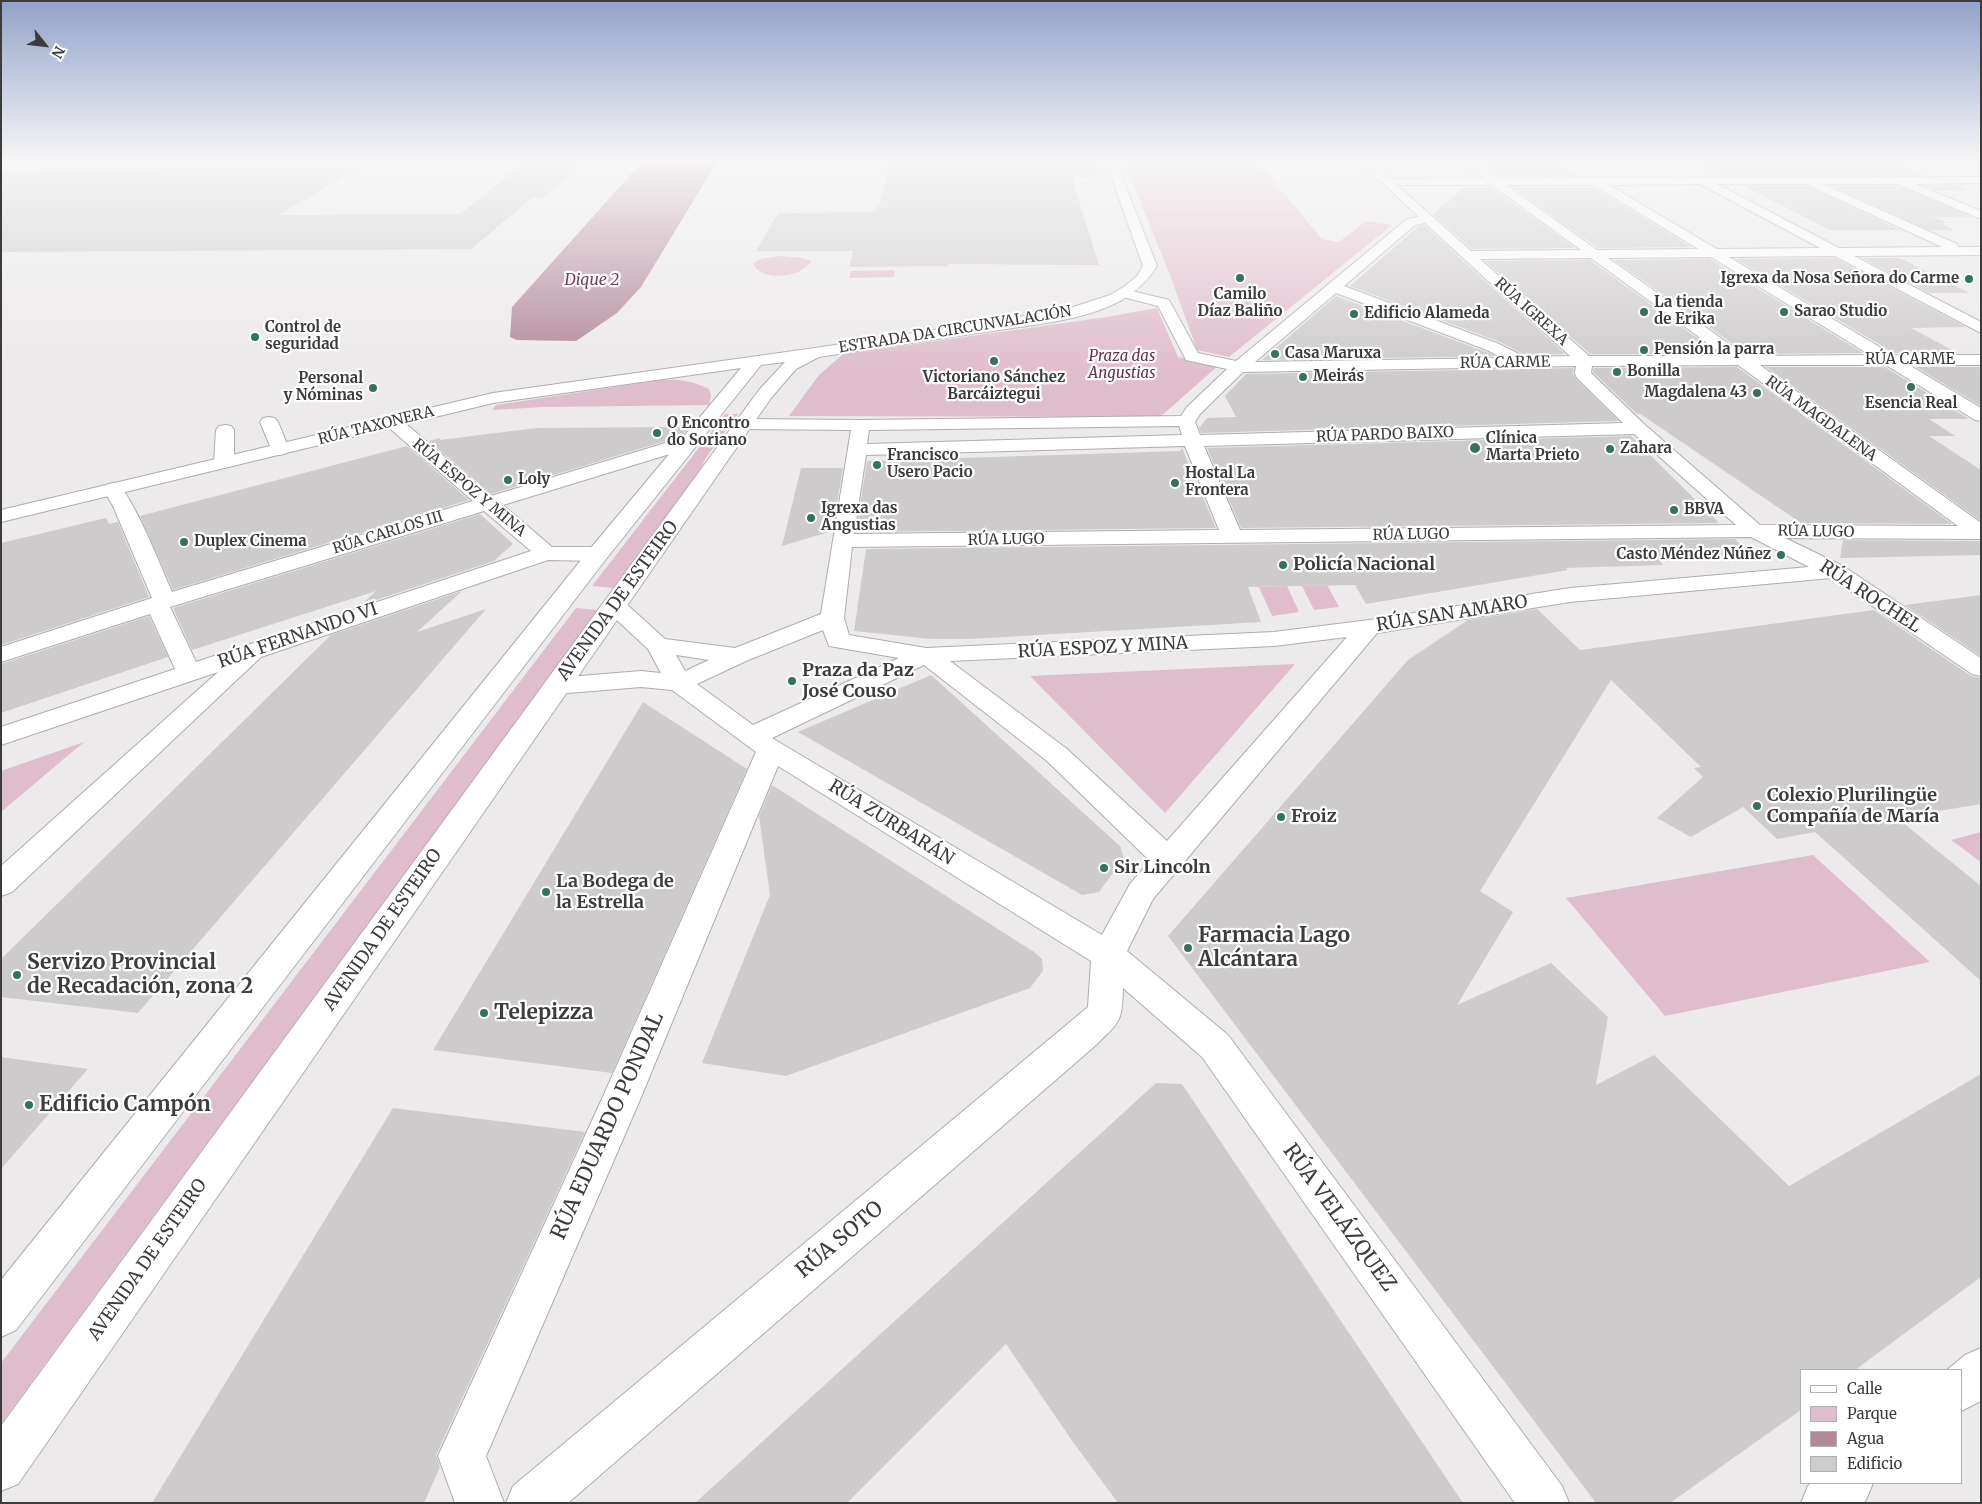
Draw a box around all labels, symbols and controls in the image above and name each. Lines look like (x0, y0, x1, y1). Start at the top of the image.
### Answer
north arrow (20, 20, 70, 70)
text: N (48, 43, 69, 61)
water label: Dique 2 (565, 270, 619, 290)
place label: Igrexa da Nosa Señora do Carme (1721, 270, 1959, 288)
marker: Camilo Díaz Baliño (1234, 272, 1246, 284)
marker: Igrexa da Nosa Señora do Carme (1963, 273, 1975, 285)
street label: RÚA IGREXA (1491, 274, 1571, 350)
place label: Camilo Díaz Baliño (1197, 286, 1283, 321)
place label: La tienda de Erika (1654, 294, 1723, 329)
street label: ESTRADA DA CIRCUNVALACIÓN (837, 303, 1073, 357)
place label: Sarao Studio (1794, 303, 1887, 321)
place label: Edificio Alameda (1364, 305, 1490, 323)
marker: La tienda de Erika (1638, 306, 1650, 318)
marker: Sarao Studio (1778, 306, 1790, 318)
marker: Edificio Alameda (1348, 308, 1360, 320)
place label: Control de seguridad (265, 319, 341, 354)
marker: Control de seguridad (249, 331, 261, 343)
place label: Pensión la parra (1654, 341, 1774, 359)
marker: Pensión la parra (1638, 344, 1650, 356)
place label: Casa Maruxa (1285, 345, 1381, 363)
park label: Praza das Angustias (1088, 348, 1156, 383)
marker: Casa Maruxa (1269, 348, 1281, 360)
street label: RÚA CARME (1865, 351, 1955, 369)
street label: RÚA CARME (1460, 353, 1550, 373)
marker: Victoriano Sánchez Barcáiztegui (988, 355, 1000, 367)
place label: Bonilla (1627, 363, 1680, 381)
marker: Bonilla (1611, 366, 1623, 378)
place label: Meirás (1313, 368, 1364, 386)
place label: Victoriano Sánchez Barcáiztegui (923, 369, 1065, 404)
place label: Personal y Nóminas (283, 370, 363, 405)
marker: Meirás (1297, 371, 1309, 383)
street label: RÚA MAGDALENA (1762, 373, 1880, 465)
marker: Esencia Real (1905, 381, 1917, 393)
marker: Personal y Nóminas (367, 382, 379, 394)
place label: Magdalena 43 (1644, 384, 1747, 402)
marker: Magdalena 43 (1751, 387, 1763, 399)
place label: Esencia Real (1865, 395, 1957, 413)
street label: RÚA TAXONERA (316, 403, 436, 449)
place label: O Encontro do Soriano (667, 415, 750, 450)
street label: RÚA PARDO BAIXO (1316, 424, 1454, 446)
marker: O Encontro do Soriano (651, 427, 663, 439)
place label: Clínica Marta Prieto (1486, 430, 1579, 465)
street label: RÚA ESPOZ Y MINA (409, 435, 529, 541)
place label: Zahara (1620, 440, 1672, 458)
marker: Clínica Marta Prieto (1468, 441, 1482, 455)
marker: Zahara (1604, 443, 1616, 455)
place label: Francisco Usero Pacio (887, 447, 973, 482)
marker: Francisco Usero Pacio (871, 459, 883, 471)
place label: Hostal La Frontera (1185, 465, 1255, 500)
place label: Loly (518, 471, 550, 489)
marker: Loly (502, 474, 514, 486)
marker: Hostal La Frontera (1169, 477, 1181, 489)
place label: Igrexa das Angustias (821, 500, 898, 535)
place label: BBVA (1684, 501, 1724, 519)
marker: BBVA (1668, 504, 1680, 516)
street label: RÚA CARLOS III (331, 508, 445, 558)
marker: Igrexa das Angustias (805, 512, 817, 524)
street label: AVENIDA DE ESTEIRO (553, 517, 683, 685)
street label: RÚA LUGO (1777, 522, 1855, 542)
street label: RÚA LUGO (1372, 525, 1450, 545)
street label: RÚA LUGO (967, 530, 1045, 550)
place label: Duplex Cinema (194, 533, 307, 551)
marker: Duplex Cinema (178, 536, 190, 548)
place label: Casto Méndez Núñez (1616, 546, 1771, 564)
marker: Casto Méndez Núñez (1775, 549, 1787, 561)
place label: Policía Nacional (1293, 554, 1435, 576)
street label: RÚA ROCHEL (1815, 556, 1925, 638)
marker: Policía Nacional (1277, 559, 1289, 571)
street label: RÚA SAN AMARO (1375, 591, 1529, 637)
street label: RÚA FERNANDO VI (215, 599, 381, 673)
street label: RÚA ESPOZ Y MINA (1017, 633, 1189, 663)
place label: Praza da Paz José Couso (802, 660, 914, 702)
marker: Praza da Paz José Couso (786, 675, 798, 687)
street label: RÚA ZURBARÁN (824, 776, 958, 870)
place label: Colexio Plurilingüe Compañía de María (1767, 785, 1939, 828)
marker: Colexio Plurilingüe Compañía de María (1751, 800, 1763, 812)
place label: Froiz (1291, 806, 1337, 828)
marker: Froiz (1275, 811, 1287, 823)
street label: AVENIDA DE ESTEIRO (319, 845, 447, 1015)
place label: Sir Lincoln (1114, 857, 1211, 879)
marker: Sir Lincoln (1098, 862, 1110, 874)
place label: La Bodega de la Estrella (556, 871, 674, 914)
marker: La Bodega de la Estrella (540, 886, 552, 898)
place label: Farmacia Lago Alcántara (1198, 923, 1350, 973)
marker: Farmacia Lago Alcántara (1182, 942, 1194, 954)
place label: Servizo Provincial de Recadación, zona 2 (27, 950, 253, 1000)
marker: Servizo Provincial de Recadación, zona 2 (11, 969, 23, 981)
place label: Telepizza (494, 1000, 594, 1026)
marker: Telepizza (478, 1007, 490, 1019)
street label: RÚA EDUARDO PONDAL (546, 1008, 670, 1244)
place label: Edificio Campón (39, 1092, 211, 1118)
marker: Edificio Campón (23, 1099, 35, 1111)
street label: RÚA VELÁZQUEZ (1277, 1139, 1401, 1297)
street label: AVENIDA DE ESTEIRO (84, 1175, 212, 1345)
street label: RÚA SOTO (791, 1196, 889, 1284)
legend (1800, 1369, 1962, 1484)
text: Calle (1847, 1379, 1882, 1398)
text: Parque (1847, 1404, 1897, 1423)
text: Agua (1847, 1429, 1884, 1448)
text: Edificio (1847, 1454, 1902, 1473)

